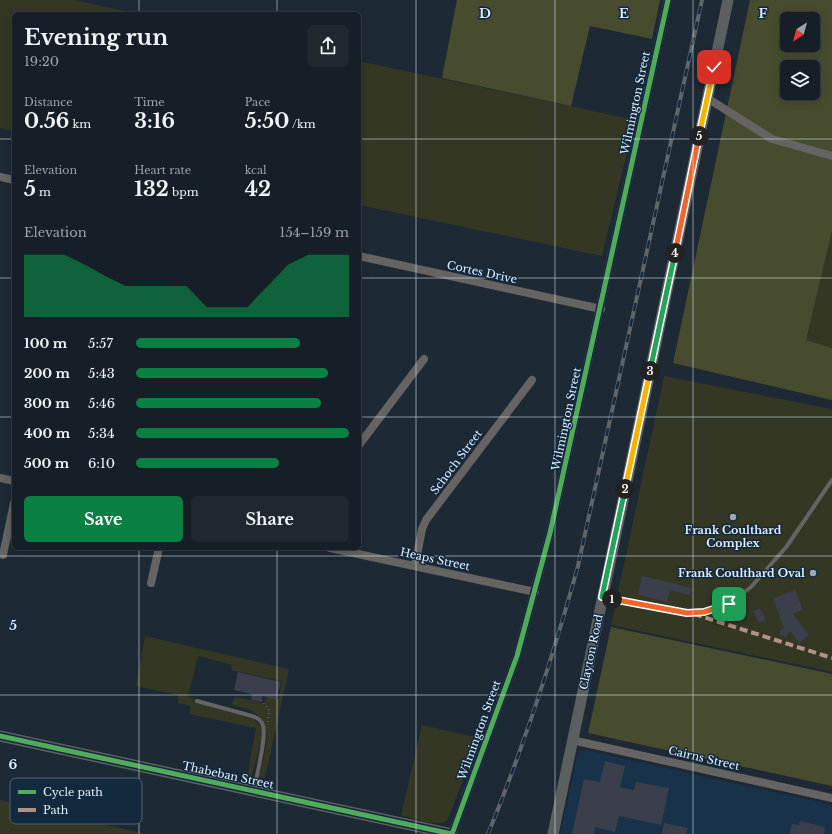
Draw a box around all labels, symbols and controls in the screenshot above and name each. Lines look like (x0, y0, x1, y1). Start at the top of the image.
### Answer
text: D (479, 5, 491, 22)
text: E (619, 5, 629, 22)
text: F (759, 5, 768, 22)
north arrow (780, 12, 820, 52)
map controls (780, 12, 820, 100)
text: Evening run (24, 24, 168, 51)
button: share (307, 25, 349, 67)
street label: Wilmington Street (617, 49, 653, 157)
pin (697, 50, 731, 84)
text: 19:20 (24, 53, 59, 70)
icon: check (703, 56, 725, 78)
button: layers (780, 60, 820, 100)
text: Distance (24, 95, 73, 109)
text: Time (134, 95, 165, 109)
text: Pace (245, 95, 270, 109)
text: 0.56 (24, 109, 69, 133)
text: 3:16 (134, 109, 175, 133)
text: 5:50 (245, 109, 289, 133)
text: km (69, 117, 91, 131)
text: /km (289, 117, 316, 131)
pin: 5 (689, 126, 709, 146)
text: 5 (696, 129, 702, 143)
text: Elevation (24, 163, 77, 177)
text: Heart rate (134, 163, 191, 177)
text: kcal (245, 163, 267, 177)
text: 5 (24, 177, 36, 201)
text: 132 (134, 177, 169, 201)
text: 42 (245, 177, 271, 201)
text: m (36, 185, 51, 199)
text: bpm (169, 185, 198, 199)
text: Elevation (24, 224, 87, 241)
text: 154–159 m (280, 224, 349, 241)
pin: 4 (665, 243, 685, 263)
text: 4 (671, 246, 679, 260)
street label: Cortes Drive (446, 258, 518, 286)
text: 100 m (24, 335, 67, 352)
text: 5:57 (88, 335, 113, 352)
pin: 3 (640, 361, 660, 381)
text: 3 (646, 364, 654, 378)
text: 200 m (24, 365, 70, 382)
text: 5:43 (88, 365, 115, 382)
street label: Wilmington Street (548, 365, 584, 473)
text: 300 m (24, 395, 70, 412)
text: 5:46 (88, 395, 115, 412)
text: 400 m (24, 425, 70, 442)
text: 5:34 (88, 425, 115, 442)
street label: Schoch Street (427, 426, 485, 497)
text: 500 m (24, 455, 69, 472)
text: 6:10 (88, 455, 115, 472)
pin: 2 (615, 479, 635, 499)
text: 2 (621, 482, 629, 496)
button: Save (24, 496, 183, 542)
button: Share (191, 496, 349, 542)
marker: Frank Coulthard Complex (728, 512, 738, 522)
place label: Frank Coulthard Complex (685, 523, 782, 550)
street label: Heaps Street (399, 545, 472, 573)
place label: Frank Coulthard Oval (678, 566, 805, 580)
marker: Frank Coulthard Oval (808, 568, 818, 578)
pin (712, 587, 746, 621)
pin: 1 (602, 589, 622, 609)
text: 1 (610, 592, 614, 606)
icon: arrive (718, 593, 740, 615)
street label: Clayton Road (576, 613, 606, 691)
text: 5 (9, 617, 17, 634)
street label: Wilmington Street (454, 677, 504, 783)
street label: Cairns Street (667, 743, 742, 773)
text: 6 (9, 756, 18, 773)
street label: Thabeban Street (181, 758, 276, 792)
legend (10, 778, 142, 824)
text: Cycle path (43, 785, 103, 799)
text: Path (43, 803, 69, 817)

